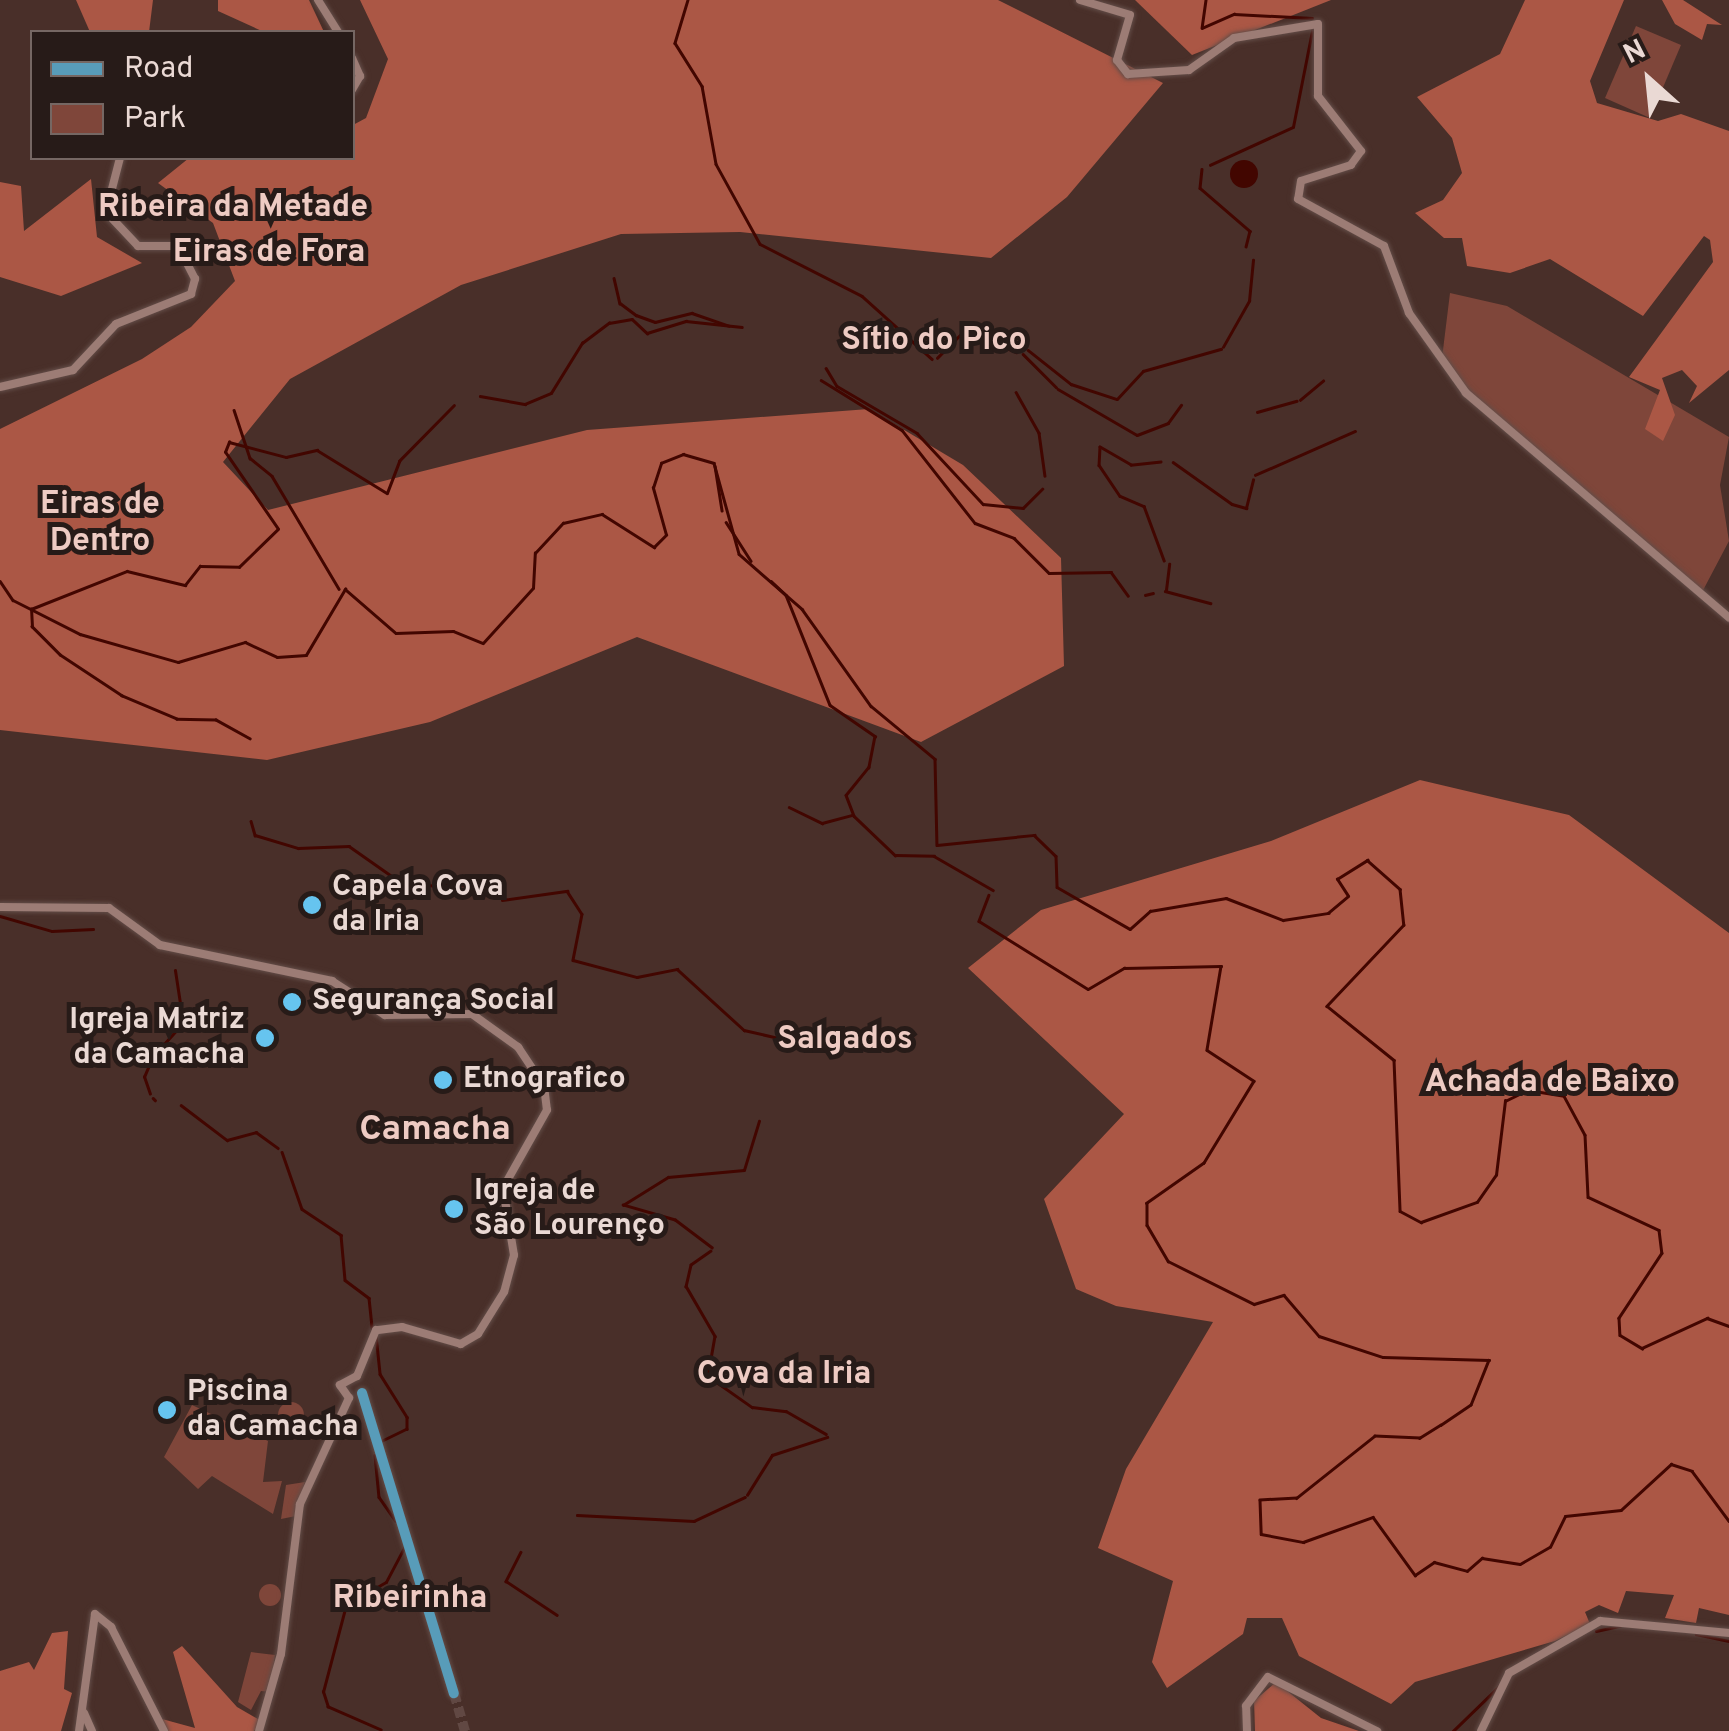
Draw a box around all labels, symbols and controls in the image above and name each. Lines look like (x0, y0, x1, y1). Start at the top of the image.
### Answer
legend (30, 30, 355, 160)
north arrow (1599, 30, 1699, 130)
text: N (1618, 33, 1653, 74)
text: Road (124, 51, 193, 88)
text: Park (124, 101, 186, 138)
district label: Ribeira da Metade (98, 189, 368, 227)
district label: Eiras de Fora (173, 234, 365, 272)
district label: Sítio do Pico (841, 322, 1027, 360)
district label: Eiras de Dentro (40, 487, 160, 562)
place label: Capela Cova da Iria (332, 870, 504, 940)
marker: Capela Cova da Iria (301, 894, 323, 916)
place label: Segurança Social (312, 984, 555, 1020)
marker: Segurança Social (281, 991, 303, 1013)
place label: Igreja Matriz da Camacha (69, 1003, 245, 1074)
district label: Salgados (777, 1021, 913, 1059)
marker: Igreja Matriz da Camacha (254, 1027, 276, 1049)
place label: Etnografico (463, 1062, 626, 1098)
district label: Achada de Baixo (1425, 1064, 1675, 1102)
marker: Etnografico (432, 1069, 454, 1091)
district label: Camacha (359, 1109, 511, 1151)
place label: Igreja de São Lourenço (474, 1174, 665, 1244)
marker: Igreja de São Lourenço (443, 1198, 465, 1220)
district label: Cova da Iria (697, 1356, 871, 1394)
place label: Piscina da Camacha (187, 1375, 358, 1446)
marker: Piscina da Camacha (156, 1399, 178, 1421)
district label: Ribeirinha (333, 1580, 487, 1618)

